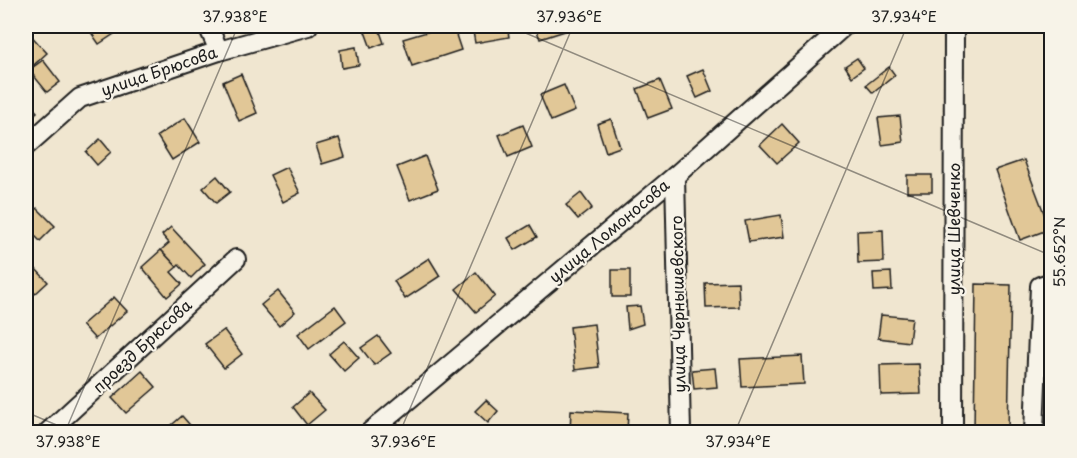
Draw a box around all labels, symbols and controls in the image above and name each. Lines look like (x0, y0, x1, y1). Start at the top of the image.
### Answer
text: 37.938°E (202, 4, 268, 27)
text: 37.936°E (536, 4, 602, 27)
text: 37.934°E (871, 4, 937, 27)
street label: улица Брюсова (97, 39, 220, 101)
street label: улица Шевченко (941, 163, 965, 295)
street label: улица Ломоносова (543, 173, 674, 288)
street label: улица Чернышевского (663, 215, 691, 393)
text: 55.652°N (1047, 216, 1070, 288)
street label: проезд Брюсова (86, 293, 196, 398)
text: 37.938°E (35, 429, 101, 452)
text: 37.936°E (370, 429, 436, 452)
text: 37.934°E (705, 429, 771, 452)

